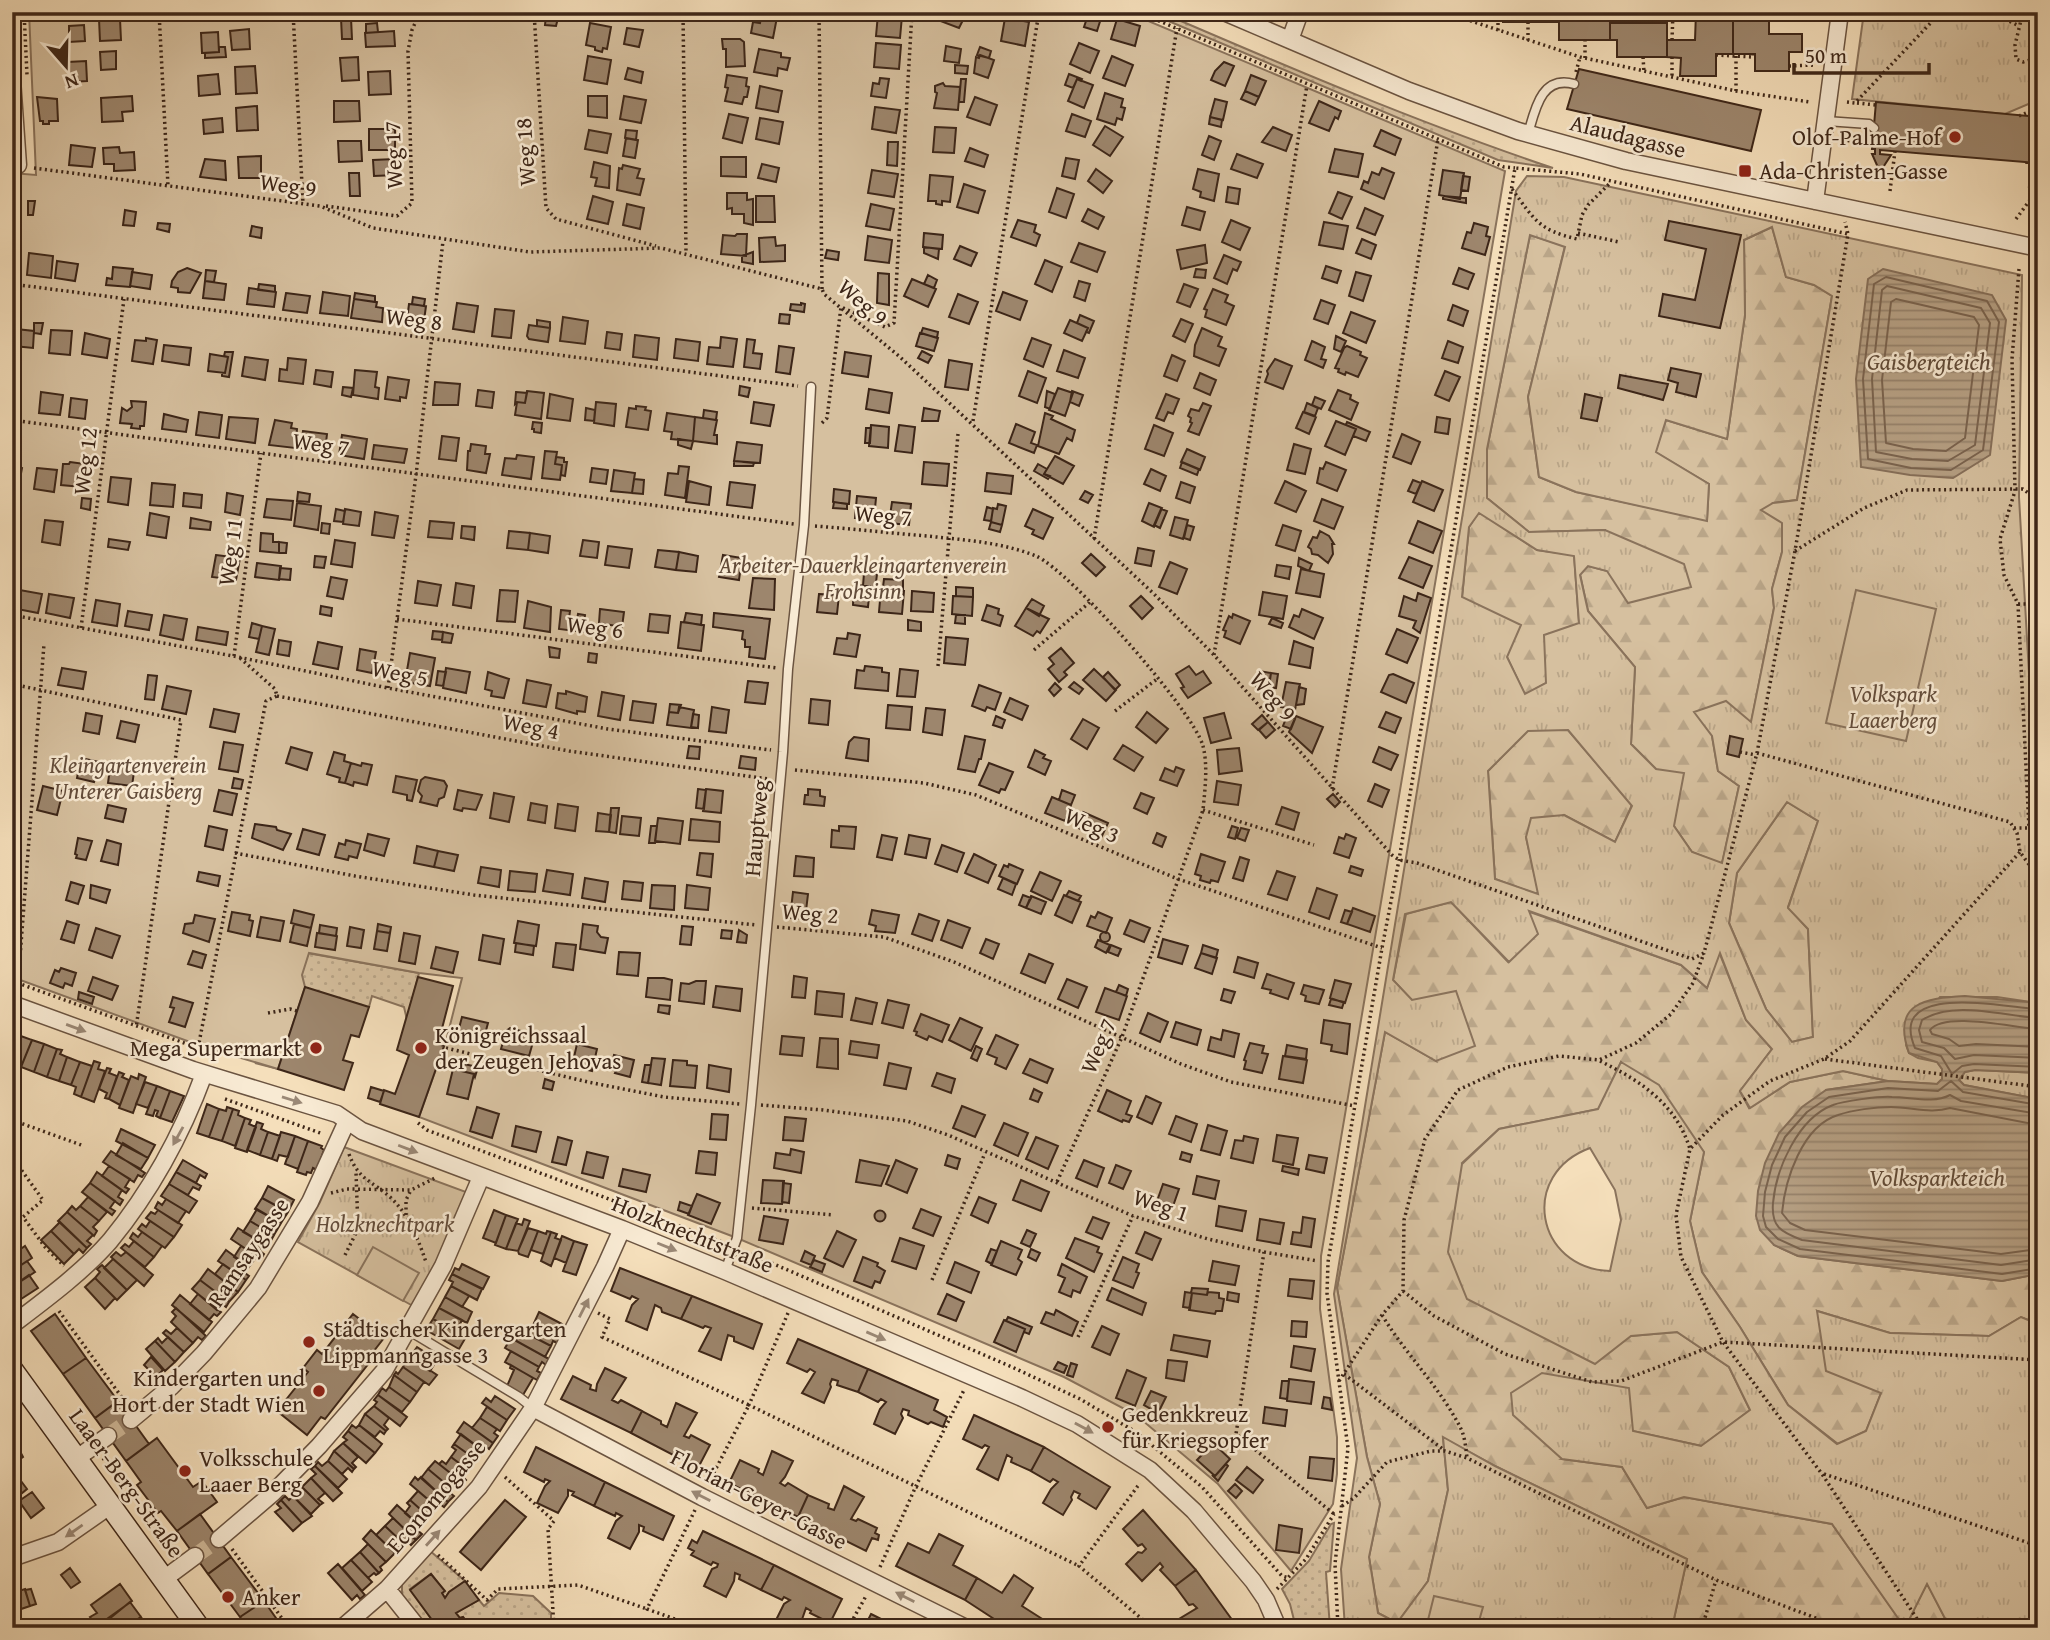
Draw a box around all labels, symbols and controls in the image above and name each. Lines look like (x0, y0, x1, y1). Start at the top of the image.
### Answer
north arrow (32, 32, 102, 102)
scale bar (1794, 32, 1929, 76)
text: 50 m (1805, 40, 1847, 71)
text: N (61, 67, 83, 97)
street label: Alaudagasse (1567, 105, 1689, 166)
street label: Weg 18 (506, 117, 543, 187)
street label: Weg 17 (375, 120, 410, 190)
place label: Olof-Palme-Hof (1792, 120, 1944, 153)
marker: Olof-Palme-Hof (1947, 129, 1963, 145)
place label: Ada-Christen-Gasse (1759, 154, 1948, 187)
marker: Ada-Christen-Gasse (1737, 163, 1753, 179)
street label: Weg 9 (258, 164, 319, 205)
street label: Weg 9 (831, 270, 896, 333)
street label: Weg 8 (384, 299, 444, 338)
water label: Gaisbergteich (1867, 344, 1991, 379)
street label: Weg 7 (291, 423, 352, 464)
street label: Weg 12 (64, 425, 105, 497)
street label: Weg 7 (853, 496, 913, 533)
street label: Weg 11 (208, 516, 251, 588)
park label: Arbeiter-Dauerkleingartenverein Frohsinn (718, 548, 1007, 607)
street label: Weg 6 (565, 607, 625, 646)
street label: Weg 5 (369, 651, 431, 694)
street label: Weg 9 (1242, 663, 1305, 728)
park label: Volkspark Laaerberg (1848, 677, 1938, 736)
street label: Weg 4 (500, 704, 562, 747)
park label: Kleingartenverein Unterer Gaisberg (49, 748, 207, 807)
street label: Hauptweg (735, 778, 776, 878)
street label: Weg 3 (1059, 798, 1125, 851)
street label: Weg 2 (780, 894, 840, 931)
street label: Weg 7 (1071, 1013, 1124, 1079)
place label: Königreichssaal der Zeugen Jehovas (435, 1018, 621, 1077)
one-way arrow (66, 1022, 87, 1033)
place label: Mega Supermarkt (130, 1031, 302, 1064)
marker: Mega Supermarkt (308, 1040, 324, 1056)
marker: Königreichssaal der Zeugen Jehovas (413, 1040, 429, 1056)
one-way arrow (282, 1096, 303, 1106)
one-way arrow (172, 1127, 184, 1146)
one-way arrow (398, 1144, 419, 1155)
water label: Volksparkteich (1869, 1160, 2005, 1195)
street label: Weg 1 (1129, 1180, 1193, 1229)
street label: Holzknechtstraße (608, 1186, 779, 1281)
street label: Ramsaygasse (199, 1190, 296, 1313)
park label: Holzknechtpark (315, 1207, 455, 1240)
one-way arrow (656, 1242, 677, 1253)
one-way arrow (578, 1298, 589, 1318)
place label: Städtischer Kindergarten Lippmanngasse 3 (323, 1312, 567, 1371)
one-way arrow (866, 1330, 887, 1341)
marker: Städtischer Kindergarten Lippmanngasse 3 (301, 1334, 317, 1350)
place label: Kindergarten und Hort der Stadt Wien (112, 1361, 306, 1420)
marker: Kindergarten und Hort der Stadt Wien (311, 1383, 327, 1399)
place label: Gedenkkreuz für Kriegsopfer (1122, 1397, 1270, 1456)
street label: Laaer-Berg-Straße (62, 1401, 193, 1564)
marker: Gedenkkreuz für Kriegsopfer (1100, 1419, 1116, 1435)
one-way arrow (1074, 1422, 1094, 1434)
street label: Economogasse (378, 1431, 493, 1560)
street label: Florian-Geyer-Gasse (665, 1440, 853, 1557)
place label: Volksschule Laaer Berg (199, 1441, 313, 1500)
marker: Volksschule Laaer Berg (177, 1463, 193, 1479)
one-way arrow (691, 1491, 711, 1502)
one-way arrow (65, 1524, 83, 1538)
one-way arrow (425, 1529, 441, 1547)
place label: Anker (242, 1580, 301, 1613)
marker: Anker (220, 1589, 236, 1605)
one-way arrow (895, 1592, 915, 1603)

